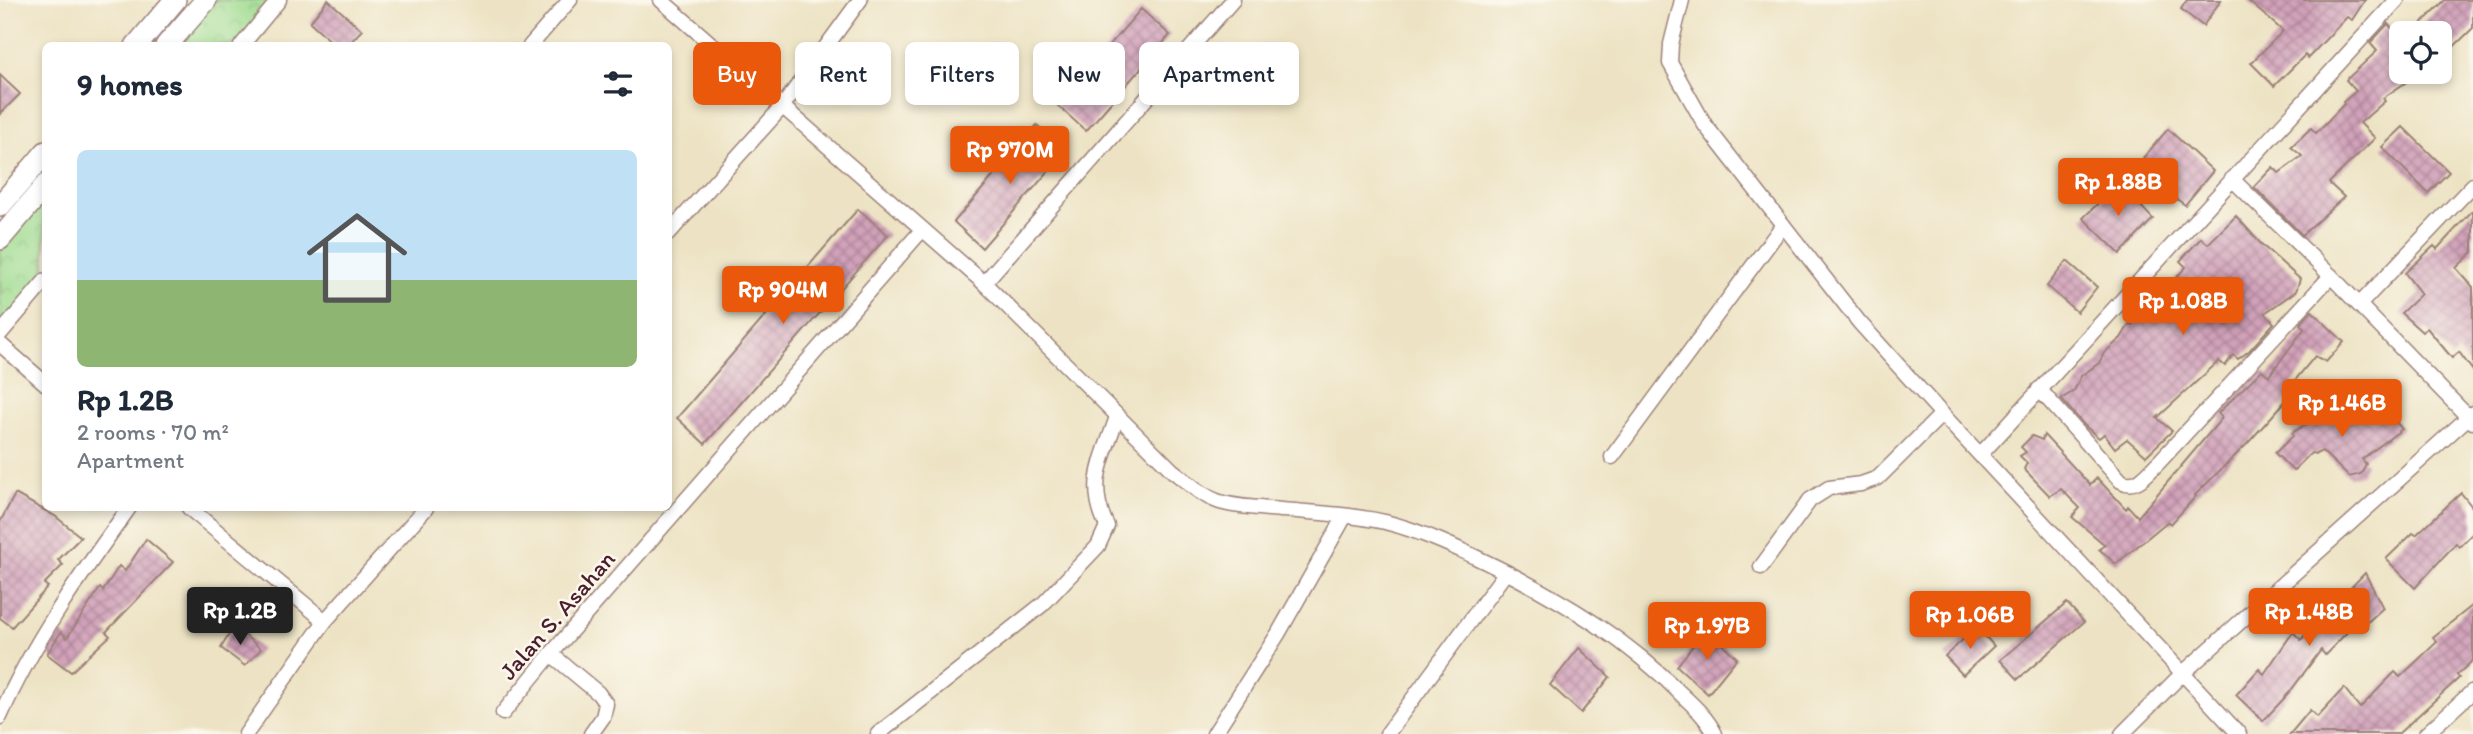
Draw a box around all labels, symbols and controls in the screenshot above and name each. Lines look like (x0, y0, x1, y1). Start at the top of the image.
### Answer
map controls (2389, 21, 2452, 84)
button: locate (2389, 21, 2452, 84)
chip: Buy (693, 42, 781, 105)
chip: Rent (795, 42, 891, 105)
chip: Filters (905, 42, 1019, 105)
chip: New (1033, 42, 1125, 105)
chip: Apartment (1139, 42, 1299, 105)
icon: filters (599, 65, 637, 103)
text: 9 homes (77, 66, 183, 103)
pin: Rp 970M (945, 127, 1075, 186)
text: Rp 970M (966, 135, 1054, 163)
pin: Rp 1.88B (2046, 158, 2190, 218)
text: Rp 1.88B (2074, 167, 2162, 195)
icon: home (294, 195, 420, 321)
pin: Rp 904M (718, 266, 848, 326)
text: Rp 904M (738, 275, 828, 303)
pin: Rp 1.08B (2111, 278, 2255, 337)
text: Rp 1.08B (2138, 286, 2228, 314)
pin: Rp 1.46B (2270, 380, 2414, 439)
text: Rp 1.2B (77, 381, 174, 418)
text: Rp 1.46B (2298, 388, 2386, 416)
text: 2 rooms · 70 m² (77, 418, 229, 446)
text: Apartment (77, 446, 184, 474)
street label: Jalan S. Asahan (493, 544, 621, 685)
pin: Rp 1.2B (175, 588, 305, 647)
pin: Rp 1.48B (2237, 588, 2381, 648)
pin: Rp 1.06B (1898, 592, 2042, 651)
text: Rp 1.2B (203, 596, 277, 624)
text: Rp 1.48B (2265, 597, 2353, 625)
text: Rp 1.06B (1926, 600, 2014, 628)
pin: Rp 1.97B (1635, 602, 1779, 662)
text: Rp 1.97B (1664, 611, 1750, 639)

